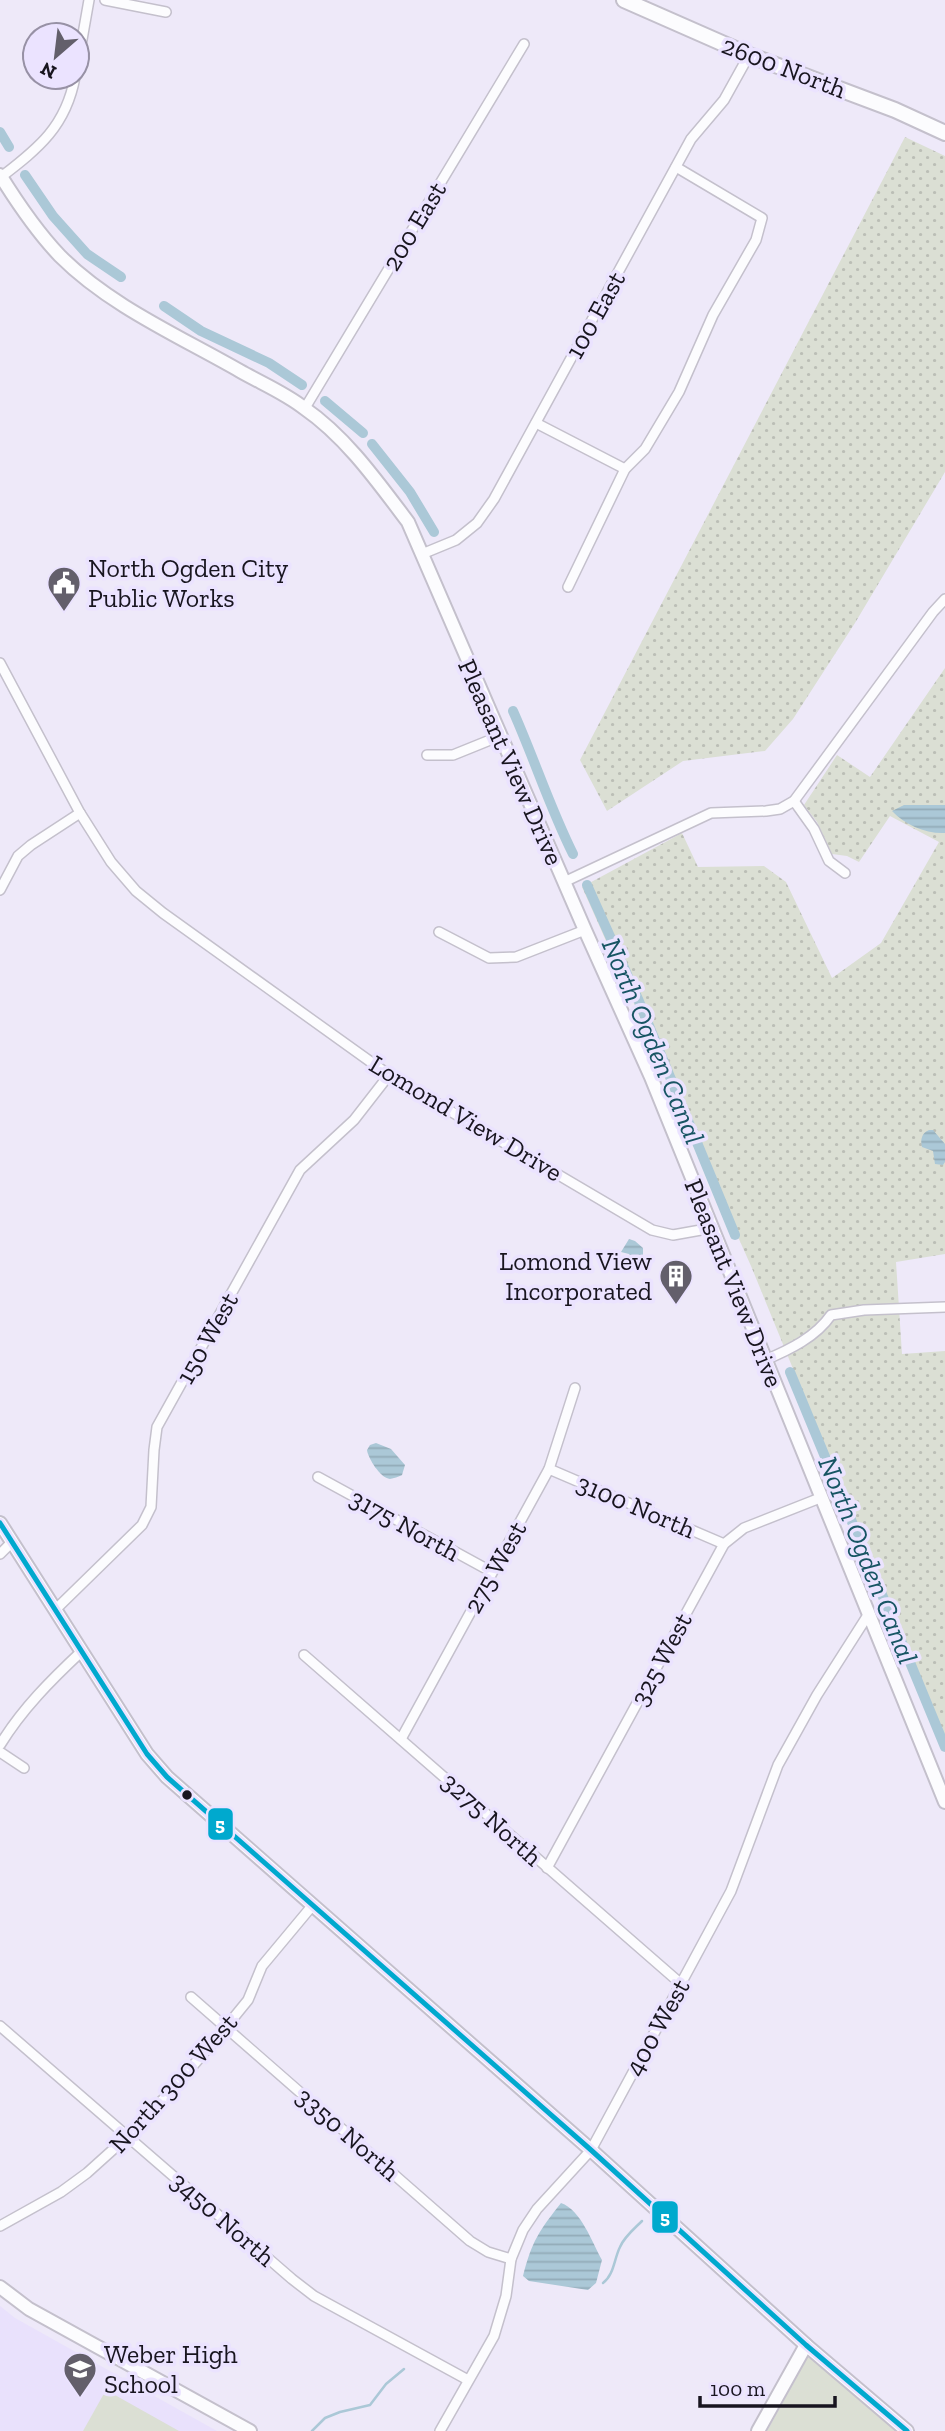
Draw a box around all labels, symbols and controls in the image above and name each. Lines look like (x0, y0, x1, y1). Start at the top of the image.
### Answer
north arrow (21, 21, 91, 91)
street label: 2600 North (718, 29, 851, 105)
text: N (36, 57, 60, 84)
street label: 200 East (375, 175, 453, 276)
street label: 100 East (558, 266, 632, 364)
place label: North Ogden City Public Works (88, 552, 289, 614)
public building icon: North Ogden City Public Works (45, 564, 83, 613)
street label: Pleasant View Drive (451, 654, 571, 870)
water label: North Ogden Canal (595, 933, 711, 1149)
street label: Lomond View Drive (364, 1048, 568, 1188)
street label: Pleasant View Drive (678, 1174, 790, 1392)
place label: Lomond View Incorporated (499, 1245, 652, 1307)
building icon: Lomond View Incorporated (657, 1257, 695, 1306)
street label: 150 West (169, 1286, 245, 1389)
water label: North Ogden Canal (811, 1452, 925, 1668)
street label: 3100 North (572, 1467, 700, 1545)
street label: 3175 North (344, 1482, 466, 1568)
street label: 275 West (457, 1515, 533, 1619)
street label: 325 West (623, 1607, 699, 1711)
street label: 3275 North (435, 1765, 549, 1873)
unlabelled marker (180, 1788, 194, 1802)
line badge: 5 (207, 1807, 234, 1841)
text: 5 (215, 1813, 225, 1836)
street label: 400 West (617, 1973, 697, 2081)
street label: North 300 West (102, 2006, 244, 2159)
street label: 3350 North (290, 2080, 407, 2188)
street label: 3450 North (164, 2165, 282, 2273)
line badge: 5 (651, 2200, 679, 2234)
text: 5 (660, 2206, 670, 2229)
place label: Weber High School (104, 2338, 238, 2400)
school or university icon: Weber High School (61, 2350, 99, 2399)
scale bar (700, 2364, 835, 2408)
text: 100 m (710, 2376, 765, 2401)

